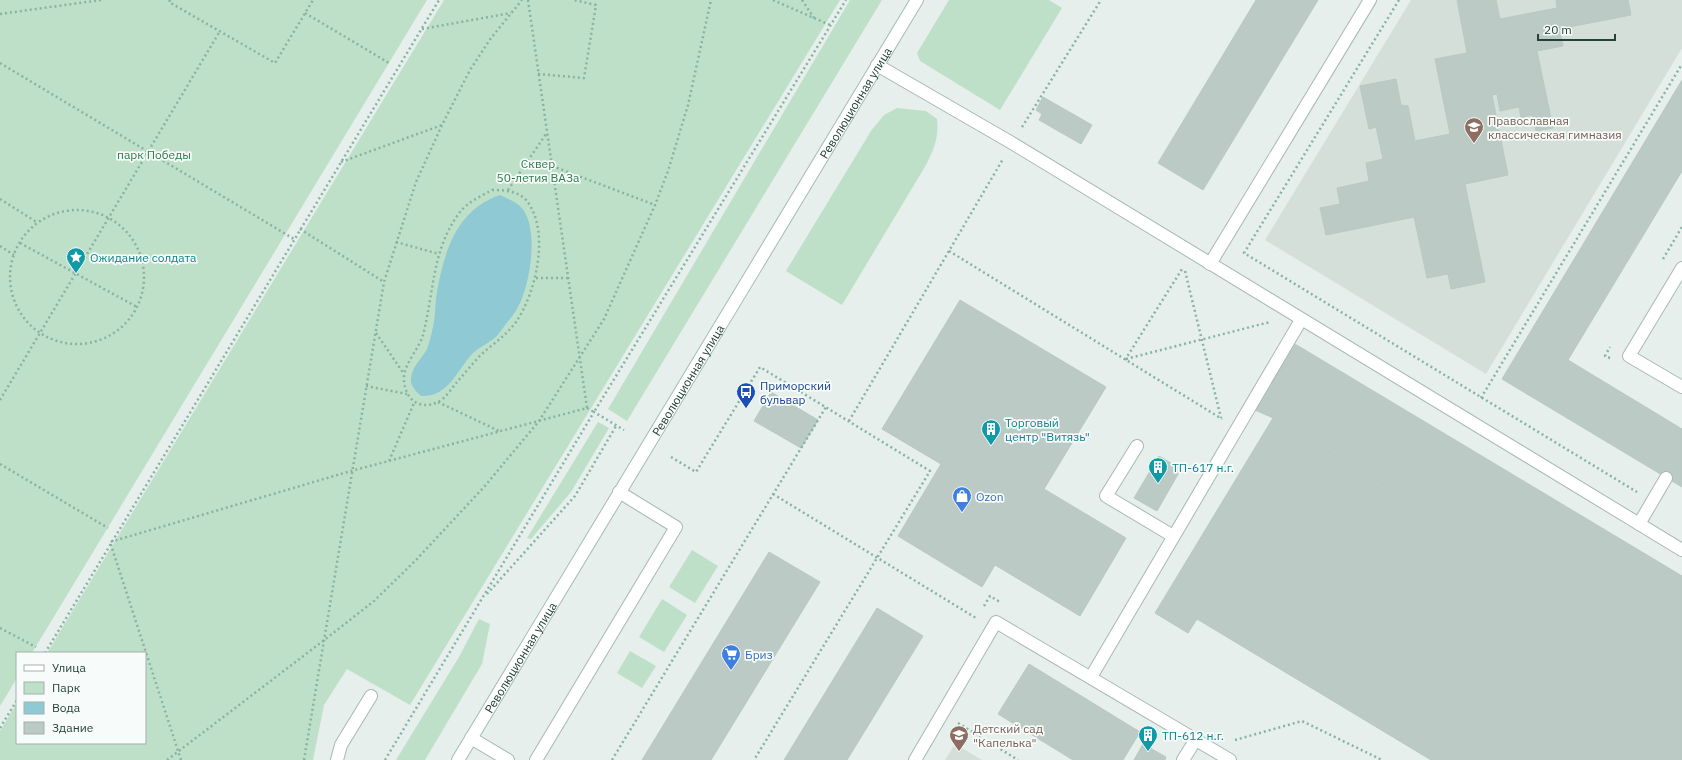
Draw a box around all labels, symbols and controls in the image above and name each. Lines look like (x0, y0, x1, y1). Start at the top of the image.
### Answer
scale bar (1538, 16, 1615, 42)
text: 20 m (1544, 22, 1572, 37)
street label: Революционная улица (816, 44, 895, 161)
place label: Православная классическая гимназия (1488, 113, 1622, 142)
school or university icon: Православная классическая гимназия (1463, 116, 1485, 144)
park label: парк Победы (117, 147, 191, 162)
park label: Сквер 50-летия ВАЗа (497, 156, 580, 185)
place icon: Ожидание солдата (65, 246, 87, 274)
place label: Ожидание солдата (90, 250, 197, 265)
street label: Революционная улица (648, 321, 727, 438)
place label: Приморский бульвар (760, 378, 831, 407)
bus stop icon: Приморский бульвар (735, 381, 757, 409)
place label: Торговый центр "Витязь" (1005, 415, 1090, 444)
building icon: Торговый центр "Витязь" (980, 418, 1002, 446)
building icon: ТП-617 н.г. (1147, 456, 1169, 484)
place label: ТП-617 н.г. (1172, 460, 1234, 475)
shop icon: Ozon (951, 485, 973, 513)
place label: Ozon (976, 489, 1003, 504)
street label: Революционная улица (481, 598, 560, 716)
supermarket icon: Бриз (720, 643, 742, 671)
place label: Бриз (745, 647, 773, 662)
legend (16, 652, 146, 744)
text: Улица (52, 660, 86, 675)
text: Парк (52, 680, 81, 695)
text: Вода (52, 700, 81, 715)
text: Здание (52, 720, 94, 735)
place label: Детский сад "Капелька" (973, 721, 1043, 750)
school or university icon: Детский сад "Капелька" (948, 724, 970, 752)
building icon: ТП-612 н.г. (1137, 724, 1159, 752)
place label: ТП-612 н.г. (1162, 728, 1224, 743)

